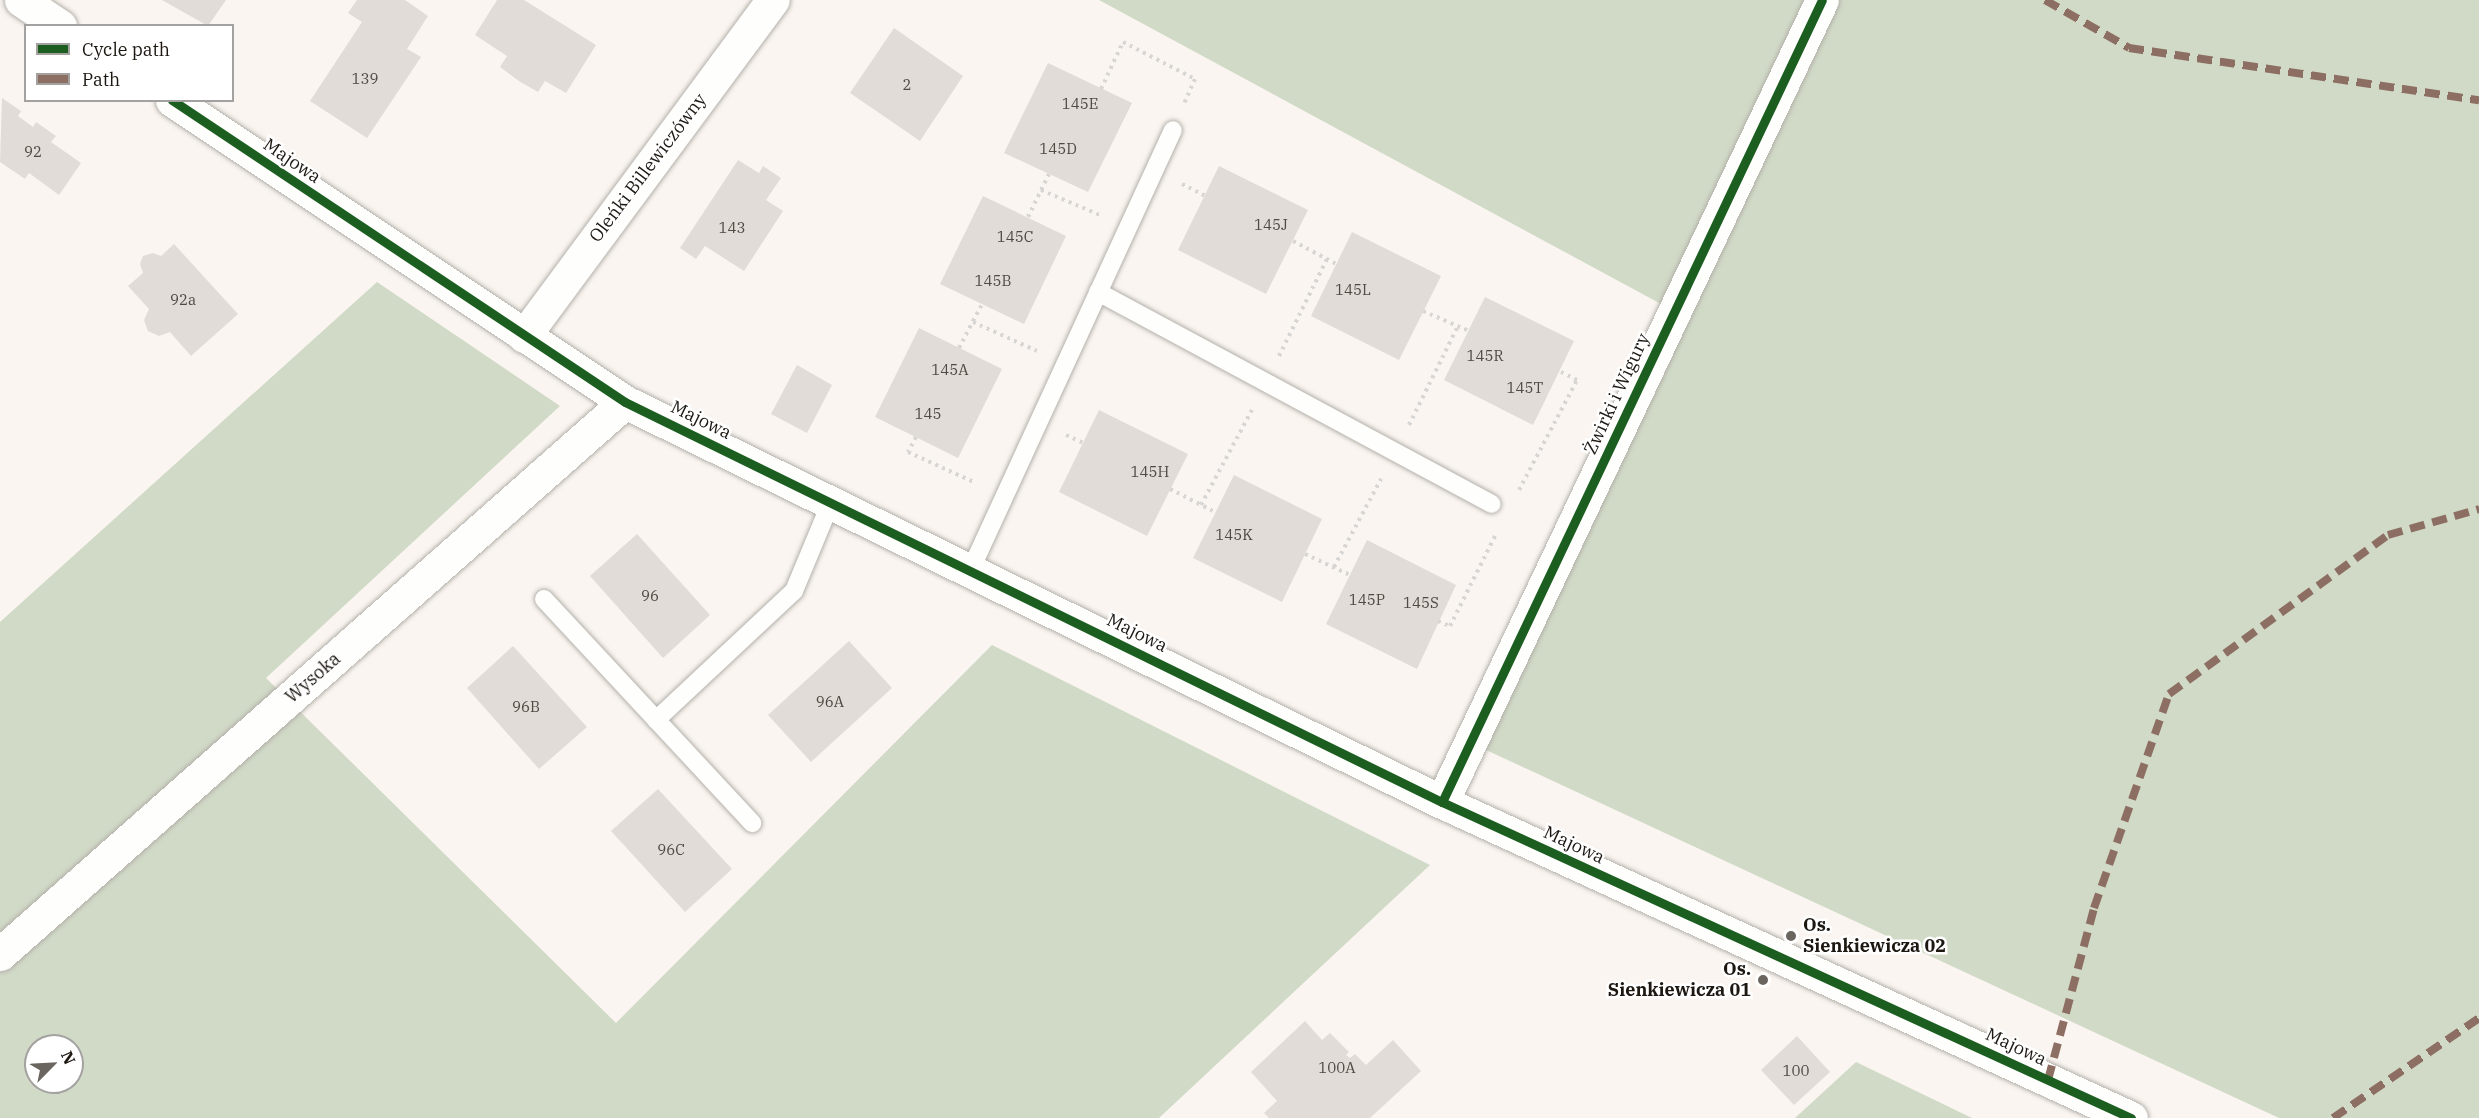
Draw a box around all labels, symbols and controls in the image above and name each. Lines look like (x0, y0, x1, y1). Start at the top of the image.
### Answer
legend (24, 24, 234, 102)
text: Cycle path (82, 38, 170, 61)
text: Path (82, 68, 120, 91)
house number: 139 (352, 70, 378, 88)
house number: 2 (903, 76, 911, 94)
street label: Oleńki Billewiczówny (585, 89, 711, 247)
house number: 145E (1062, 95, 1098, 113)
street label: Majowa (259, 134, 325, 188)
house number: 145D (1039, 140, 1077, 158)
house number: 92 (24, 143, 42, 161)
house number: 145J (1254, 216, 1288, 234)
house number: 143 (719, 219, 745, 237)
house number: 145C (997, 228, 1033, 246)
house number: 145B (974, 272, 1012, 290)
house number: 145L (1335, 281, 1371, 299)
house number: 92a (170, 291, 196, 309)
street label: Żwirki i Wigury (1580, 330, 1654, 458)
house number: 145R (1466, 347, 1504, 365)
house number: 145A (931, 361, 969, 379)
house number: 145T (1507, 379, 1543, 397)
street label: Majowa (667, 396, 735, 444)
house number: 145 (915, 405, 941, 423)
house number: 145H (1131, 463, 1169, 481)
house number: 145K (1215, 526, 1253, 544)
house number: 96 (641, 587, 659, 605)
house number: 145P (1349, 591, 1385, 609)
house number: 145S (1403, 594, 1439, 612)
street label: Majowa (1103, 609, 1171, 657)
street label: Wysoka (281, 648, 345, 708)
house number: 96A (816, 693, 844, 711)
house number: 96B (512, 698, 540, 716)
street label: Majowa (1540, 822, 1608, 868)
house number: 96C (657, 841, 685, 859)
place label: Os. Sienkiewicza 02 (1803, 915, 1946, 958)
marker: Os. Sienkiewicza 02 (1784, 929, 1798, 943)
place label: Os. Sienkiewicza 01 (1608, 959, 1751, 1002)
marker: Os. Sienkiewicza 01 (1756, 973, 1770, 987)
street label: Majowa (1982, 1024, 2050, 1070)
north arrow (24, 1034, 84, 1094)
text: N (57, 1048, 80, 1067)
house number: 100A (1318, 1059, 1356, 1077)
house number: 100 (1783, 1062, 1809, 1080)

